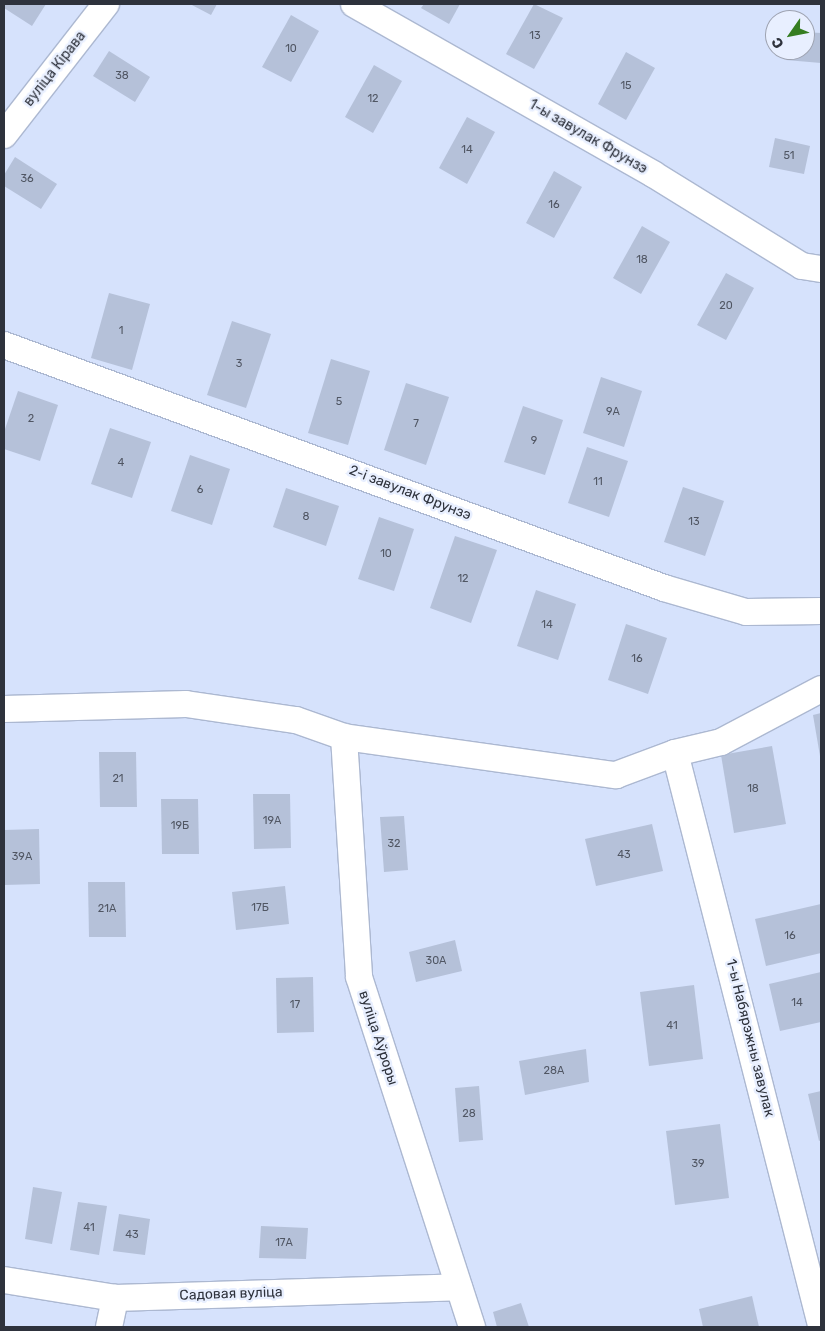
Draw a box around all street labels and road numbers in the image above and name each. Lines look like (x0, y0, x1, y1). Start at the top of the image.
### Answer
street label: вуліца Кірава (21, 28, 89, 110)
street label: 1-ы завулак Фрунзэ (526, 96, 650, 178)
street label: 2-і завулак Фрунзэ (347, 462, 473, 524)
street label: 1-ы Набярэжны завулак (722, 957, 778, 1119)
street label: вуліца Аўроры (355, 989, 401, 1087)
street label: Садовая вуліца (179, 1284, 283, 1304)

